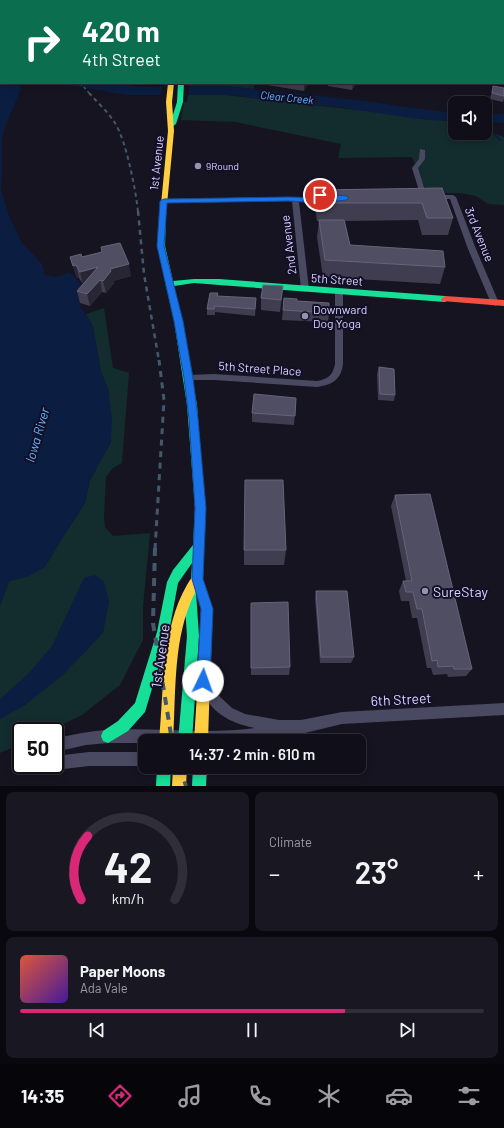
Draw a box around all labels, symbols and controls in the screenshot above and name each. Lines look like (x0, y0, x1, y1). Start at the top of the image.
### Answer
text: 420 m (82, 14, 160, 48)
icon: right (16, 16, 68, 68)
text: 4th Street (82, 48, 161, 70)
water label: Clear Creek (260, 88, 315, 106)
map controls (448, 96, 492, 140)
button: sound (448, 96, 492, 140)
street label: 1st Avenue (146, 135, 166, 191)
place label: 9Round (206, 160, 239, 172)
marker: 9Round (193, 161, 203, 171)
pin (303, 178, 337, 212)
icon: arrive (309, 184, 331, 206)
street label: 3rd Avenue (463, 205, 497, 263)
street label: 2nd Avenue (277, 214, 299, 276)
street label: 5th Street (310, 270, 364, 288)
place label: Downward Dog Yoga (313, 302, 367, 330)
marker: Downward Dog Yoga (300, 311, 310, 321)
street label: 5th Street Place (218, 358, 302, 378)
water label: Iowa River (22, 405, 53, 464)
place label: SureStay (433, 583, 489, 600)
marker: SureStay (420, 586, 430, 596)
street label: 1st Avenue (147, 623, 173, 689)
position arrow (182, 660, 224, 702)
street label: 6th Street (370, 689, 432, 709)
speed limit sign: 50 (12, 722, 64, 774)
text: 14:37 · 2 min · 610 m (189, 745, 315, 763)
text: Climate (269, 834, 312, 850)
text: 42 (103, 840, 152, 890)
text: 23° (355, 854, 398, 890)
text: − (269, 860, 280, 886)
text: + (473, 860, 484, 886)
text: km/h (111, 889, 144, 906)
text: Paper Moons (80, 962, 165, 980)
text: Ada Vale (80, 980, 128, 996)
icon: previous (86, 1019, 108, 1041)
icon: pause (241, 1019, 263, 1041)
icon: next (396, 1019, 418, 1041)
icon: directions (106, 1082, 134, 1110)
icon: music (176, 1082, 204, 1110)
icon: phone (246, 1082, 274, 1110)
icon: climate (315, 1082, 343, 1110)
icon: car (385, 1082, 413, 1110)
icon: filters (455, 1082, 483, 1110)
text: 14:35 (21, 1085, 64, 1107)

